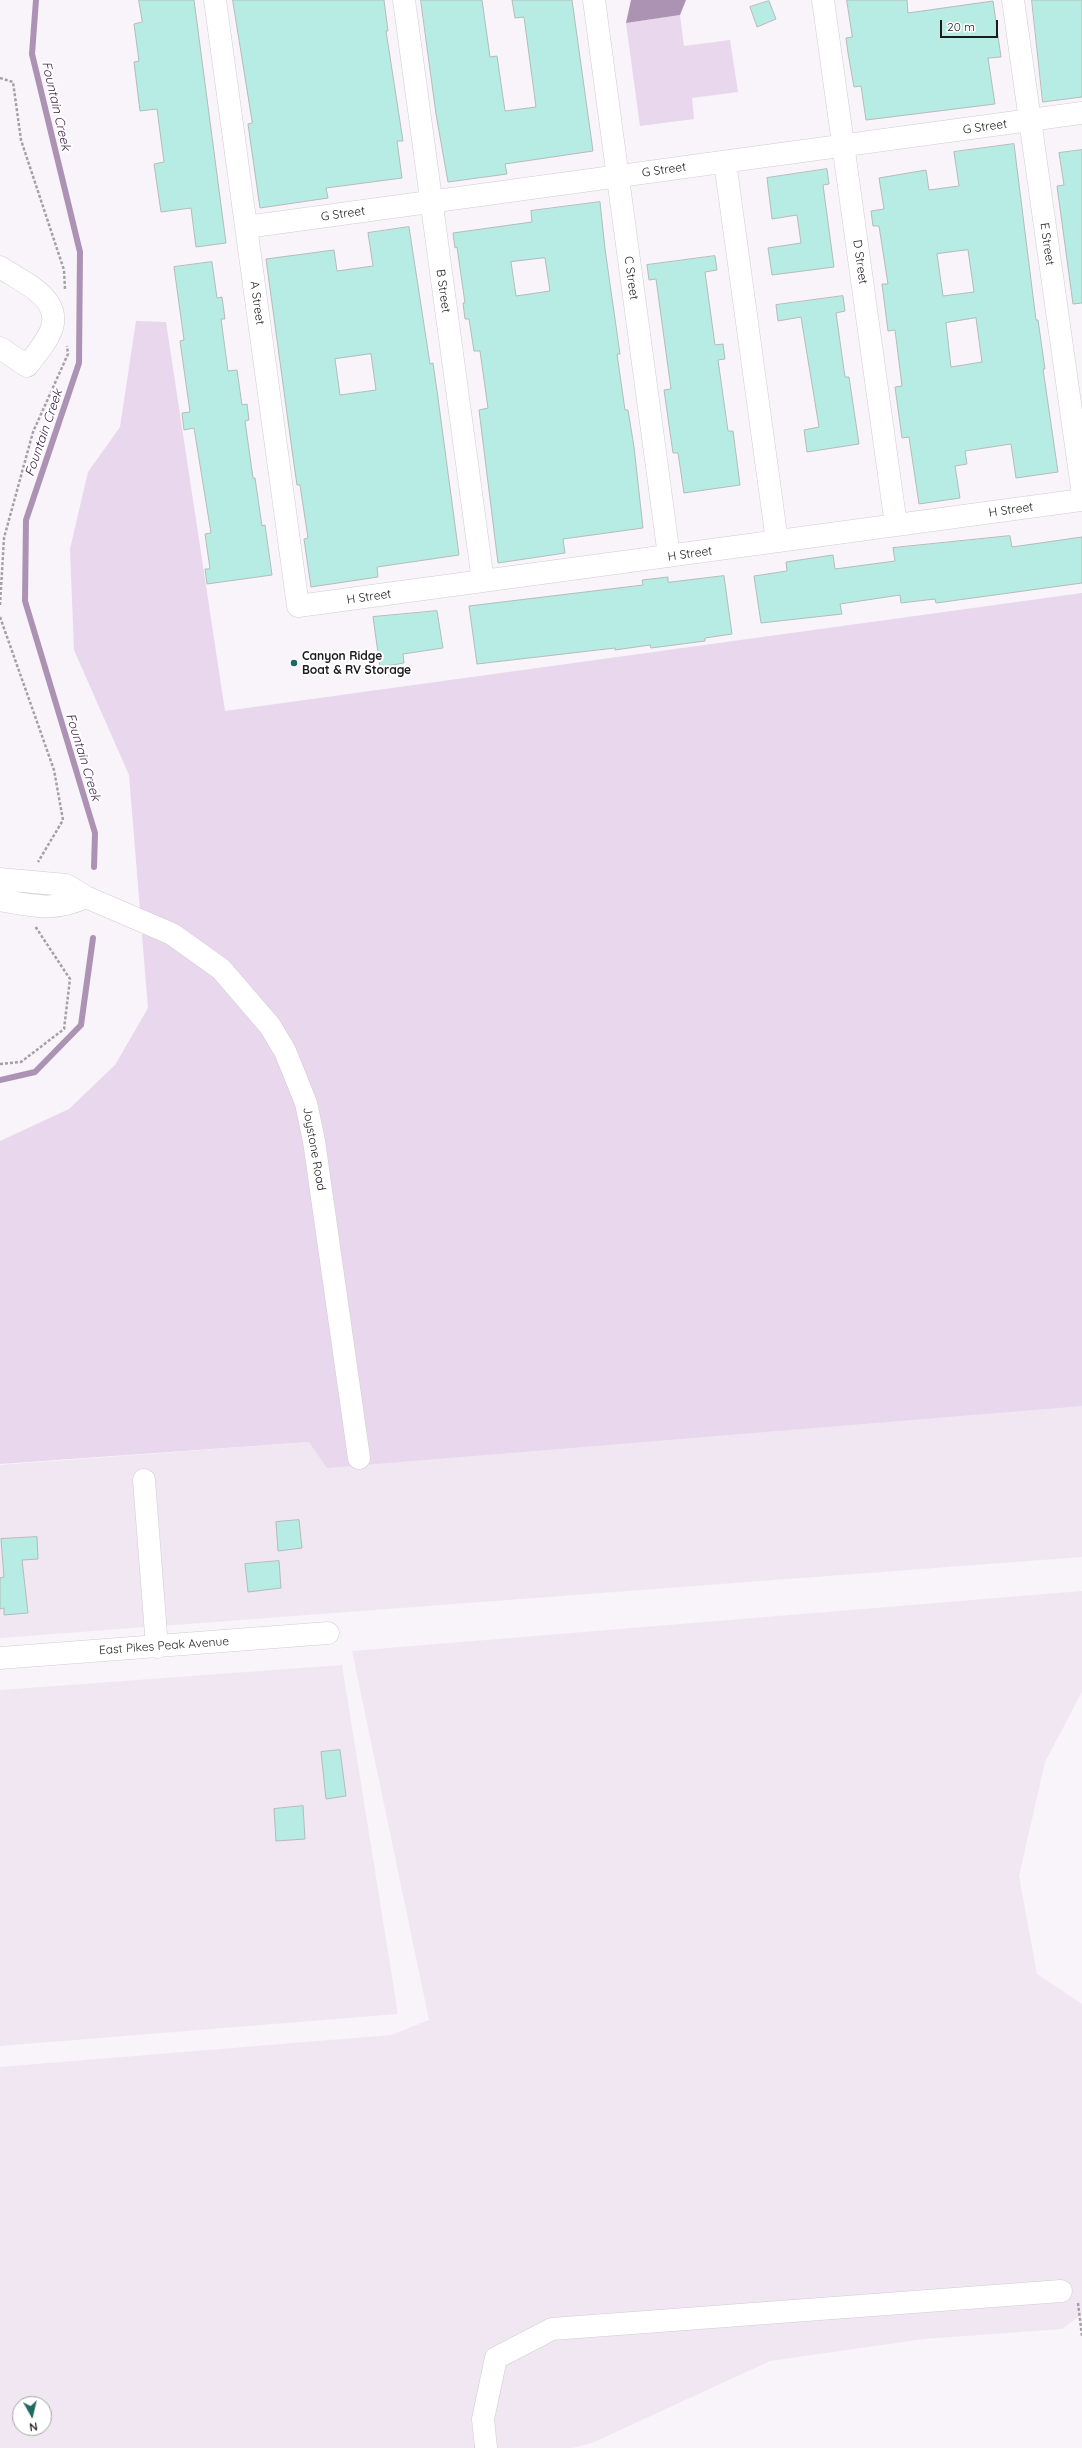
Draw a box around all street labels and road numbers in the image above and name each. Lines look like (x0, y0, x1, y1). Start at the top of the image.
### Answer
street label: G Street (962, 117, 1008, 137)
street label: G Street (641, 160, 687, 180)
street label: G Street (320, 204, 366, 224)
street label: E Street (1037, 222, 1057, 266)
street label: D Street (850, 239, 870, 285)
street label: C Street (621, 255, 641, 301)
street label: B Street (433, 268, 453, 314)
street label: A Street (247, 280, 267, 326)
street label: H Street (988, 500, 1034, 520)
street label: H Street (667, 544, 713, 564)
street label: H Street (346, 587, 392, 607)
street label: Joystone Road (300, 1106, 328, 1192)
street label: East Pikes Peak Avenue (98, 1634, 230, 1658)

